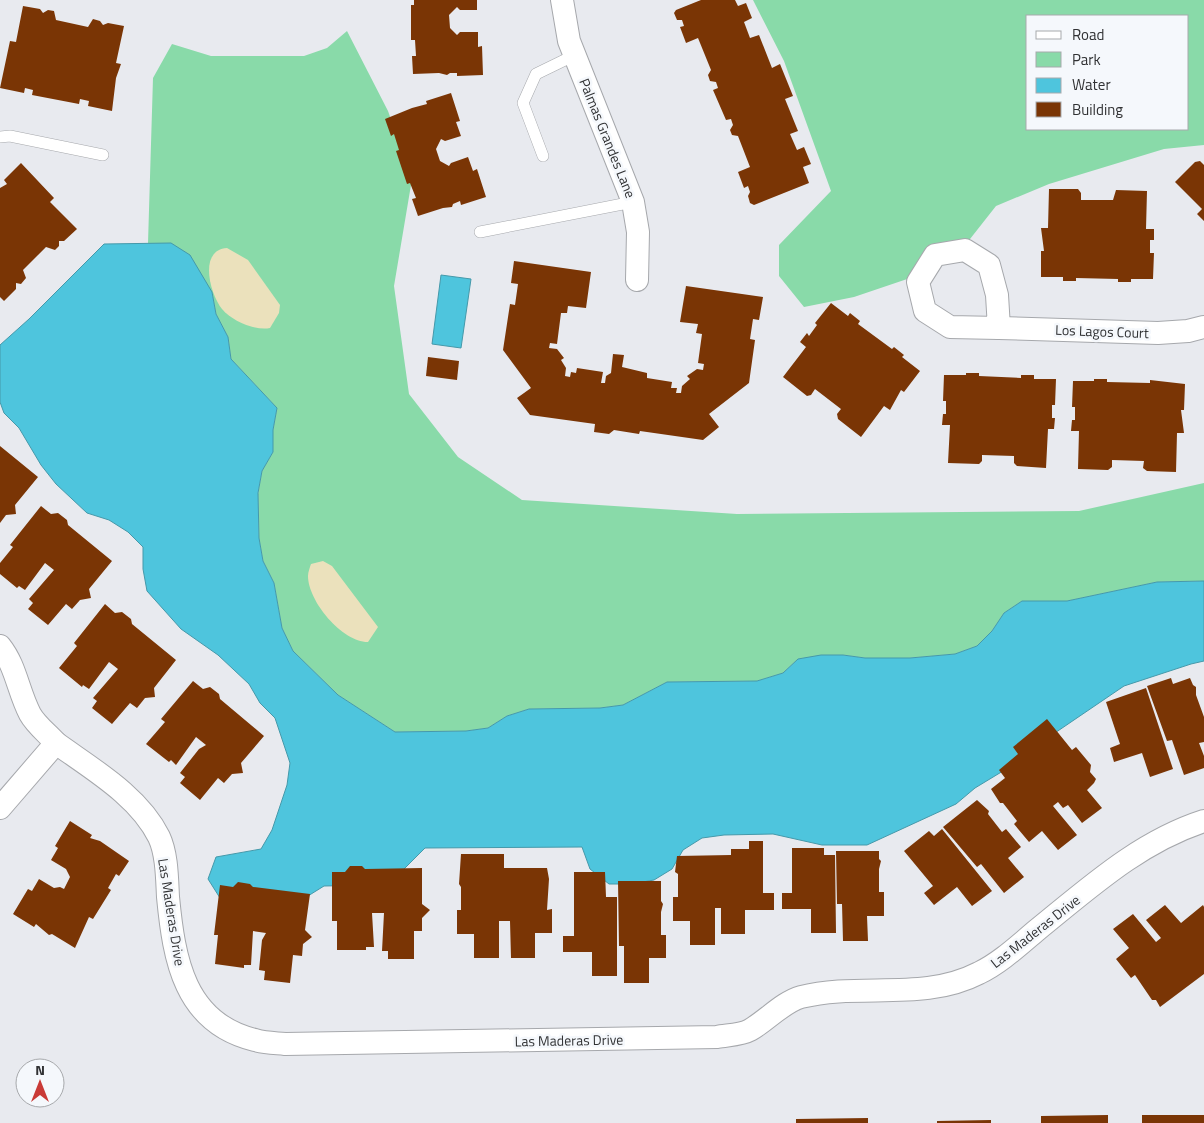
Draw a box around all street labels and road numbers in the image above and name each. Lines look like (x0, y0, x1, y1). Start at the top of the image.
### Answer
street label: Palmas Grandes Lane (574, 75, 642, 201)
street label: Los Lagos Court (1055, 319, 1149, 343)
street label: Las Maderas Drive (153, 857, 191, 967)
street label: Las Maderas Drive (986, 889, 1084, 973)
street label: Las Maderas Drive (515, 1029, 623, 1051)

